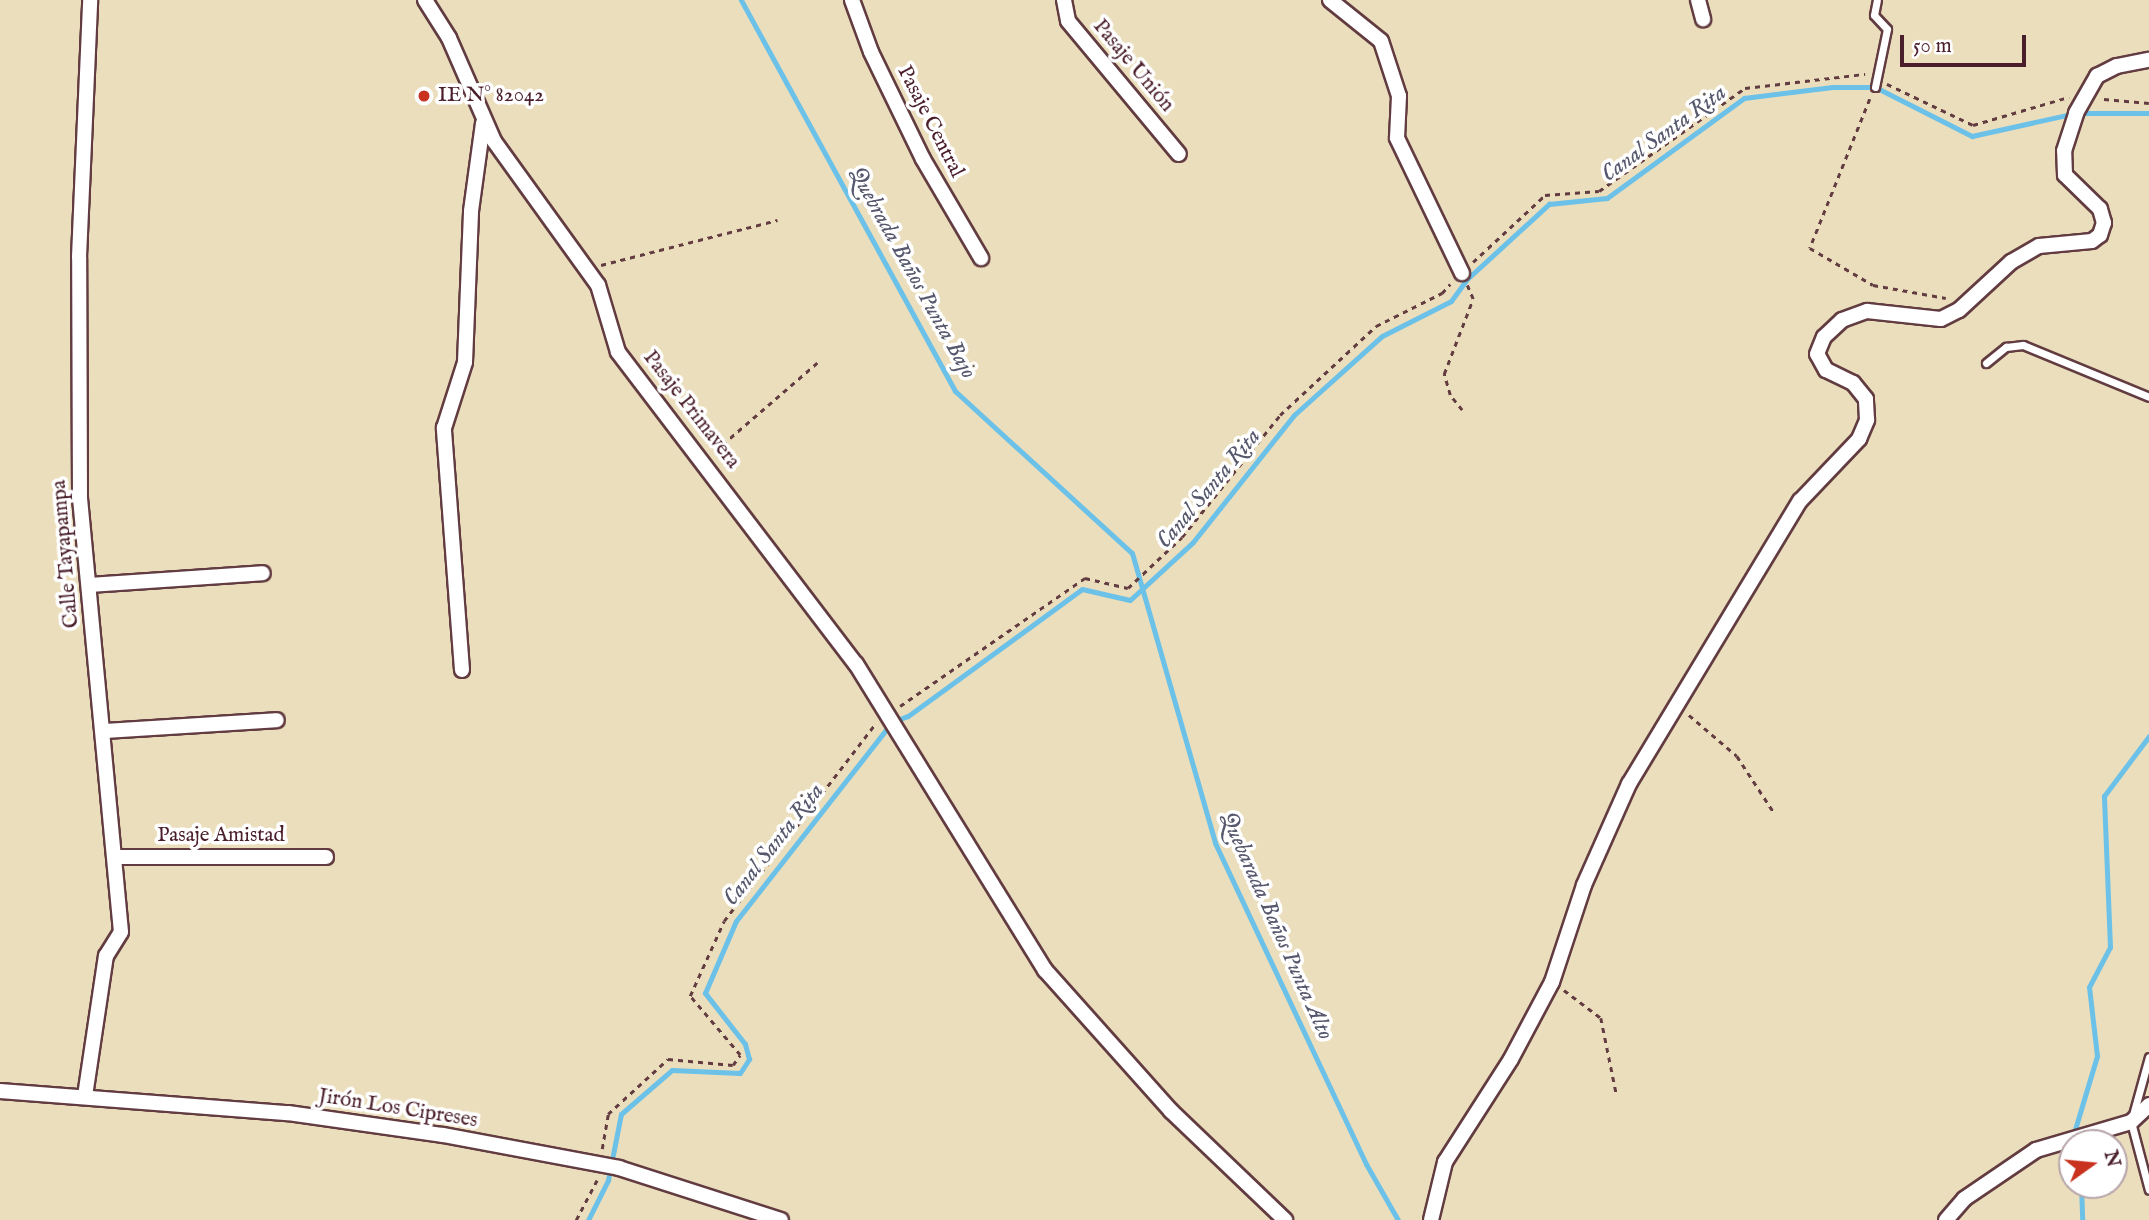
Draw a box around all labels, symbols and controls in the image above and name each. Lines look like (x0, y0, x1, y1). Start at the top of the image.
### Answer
street label: Pasaje Unión (1087, 15, 1179, 117)
scale bar (1904, 21, 2030, 65)
text: 50 m (1913, 33, 1952, 60)
street label: Pasaje Central (891, 62, 969, 182)
water label: Canal Santa Rita (1596, 79, 1732, 189)
place label: IE N° 82042 (438, 83, 544, 109)
marker: IE N° 82042 (416, 88, 432, 104)
water label: Quebrada Baños Punta Bajo (842, 162, 982, 384)
street label: Pasaje Primavera (637, 346, 745, 474)
water label: Canal Santa Rita (1151, 424, 1267, 554)
street label: Calle Tayapampa (47, 479, 85, 629)
water label: Canal Santa Rita (718, 778, 830, 912)
water label: Quebarada Baños Punta Alto (1213, 808, 1339, 1044)
street label: Pasaje Amistad (157, 823, 285, 849)
street label: Jirón Los Cipreses (317, 1084, 479, 1134)
north arrow (2058, 1129, 2128, 1199)
text: N (2098, 1148, 2125, 1170)

